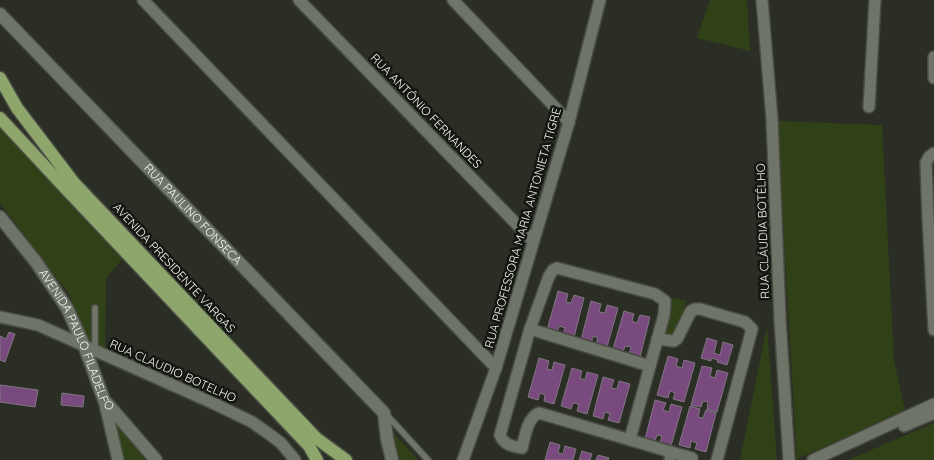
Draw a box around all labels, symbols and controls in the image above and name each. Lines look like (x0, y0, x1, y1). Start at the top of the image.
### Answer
street label: RUA ANTÔNIO FERNANDES (368, 50, 485, 171)
street label: RUA PROFESSORA MARIA ANTONIETA TIGRE (481, 106, 564, 350)
street label: RUA PAULINO FONSECA (141, 160, 245, 268)
street label: RUA CLÁUDIA BOTÊLHO (753, 163, 772, 299)
street label: AVENIDA PRESIDENTE VARGAS (110, 200, 239, 336)
street label: AVENIDA PAULO FILADELFO (36, 266, 118, 414)
street label: RUA CLAUDIO BOTELHO (108, 336, 239, 405)

